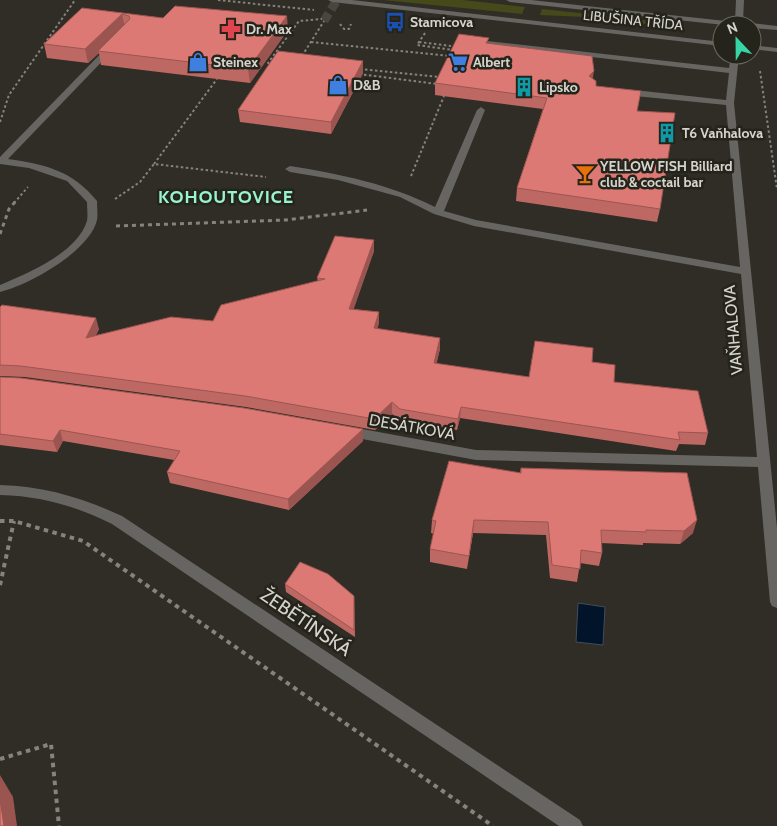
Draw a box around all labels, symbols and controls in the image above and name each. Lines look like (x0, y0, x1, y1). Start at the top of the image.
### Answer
street label: LIBUŠINA TŘÍDA (582, 6, 684, 34)
bus stop icon: Stamicova (384, 11, 406, 33)
place label: Stamicova (410, 13, 473, 31)
north arrow (712, 15, 762, 65)
pharmacy icon: Dr. Max (220, 18, 242, 40)
text: N (724, 18, 740, 38)
place label: Dr. Max (246, 20, 292, 38)
shop icon: Steinex (187, 51, 209, 73)
supermarket icon: Albert (447, 51, 469, 73)
place label: Steinex (213, 53, 258, 71)
place label: Albert (473, 53, 510, 71)
shop icon: D&B (327, 74, 349, 96)
place label: D&B (353, 76, 381, 94)
building icon: Lipsko (513, 76, 535, 98)
place label: Lipsko (539, 78, 578, 96)
building icon: T6 Vaňhalova (656, 122, 678, 144)
place label: T6 Vaňhalova (682, 124, 763, 142)
place label: YELLOW FISH Billiard club & coctail bar (599, 157, 732, 191)
bar icon: YELLOW FISH Billiard club & coctail bar (574, 163, 596, 185)
district label: KOHOUTOVICE (158, 186, 294, 208)
street label: VAŇHALOVA (720, 284, 746, 376)
street label: DESÁTKOVÁ (368, 410, 457, 444)
street label: ŽEBĚTÍNSKÁ (256, 582, 357, 661)

